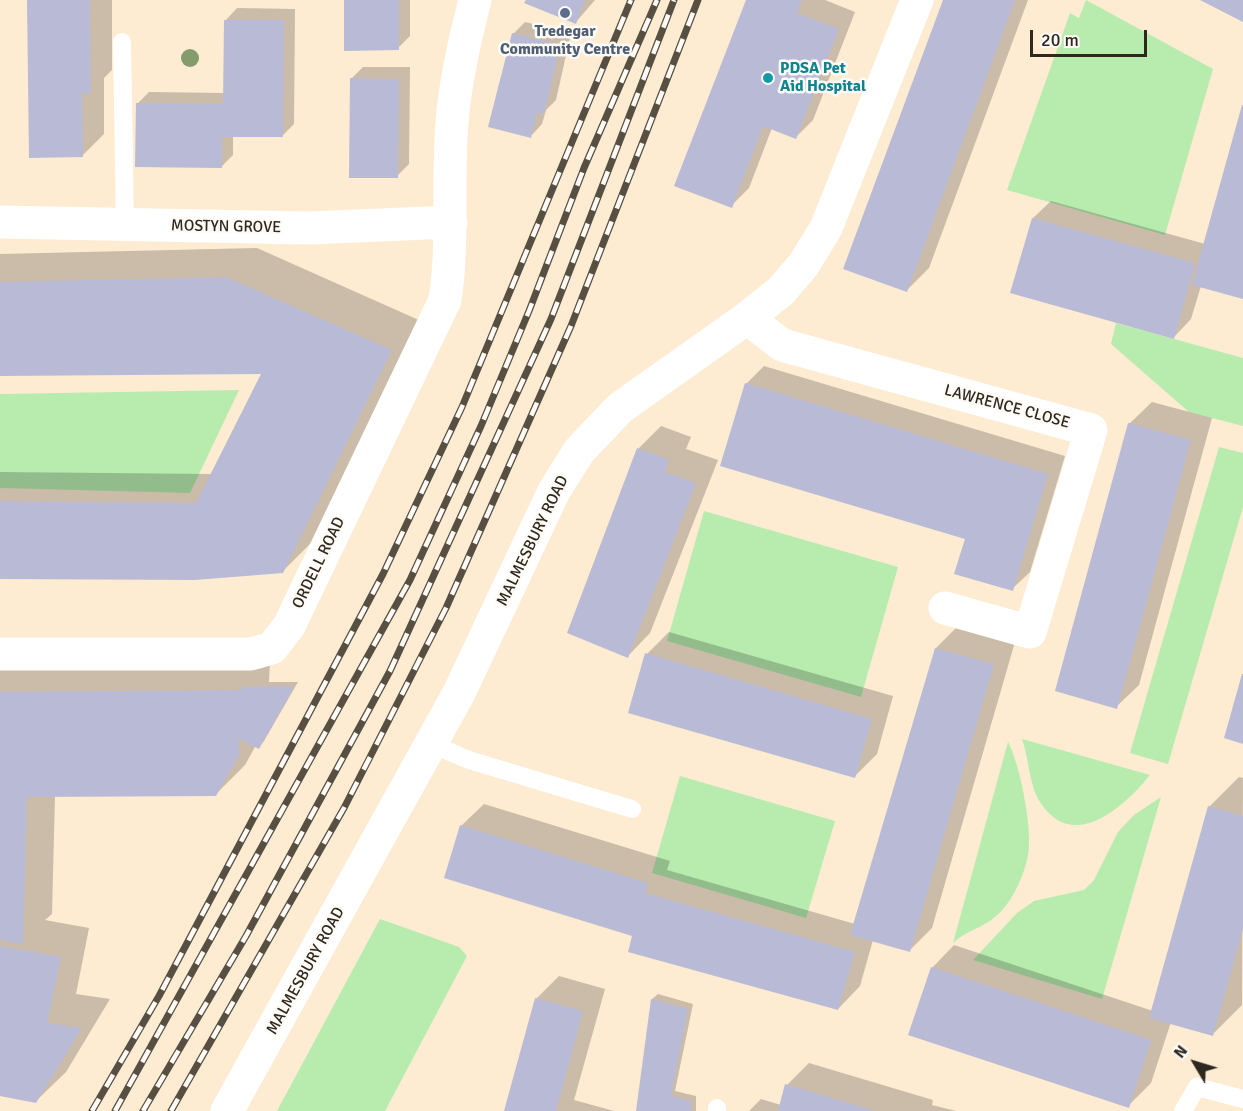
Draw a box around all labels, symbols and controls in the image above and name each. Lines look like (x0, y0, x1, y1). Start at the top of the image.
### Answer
marker: Tredegar Community Centre (558, 6, 572, 20)
scale bar (1033, 18, 1150, 56)
place label: Tredegar Community Centre (500, 22, 630, 60)
text: 20 m (1041, 29, 1079, 51)
place label: PDSA Pet Aid Hospital (780, 59, 866, 97)
marker: PDSA Pet Aid Hospital (761, 71, 775, 85)
street label: MOSTYN GROVE (171, 216, 281, 238)
street label: LAWRENCE CLOSE (942, 381, 1072, 433)
street label: MALMESBURY ROAD (493, 473, 573, 609)
street label: ORDELL ROAD (289, 514, 349, 612)
street label: MALMESBURY ROAD (263, 904, 349, 1038)
north arrow (1165, 1033, 1225, 1093)
text: N (1170, 1041, 1192, 1062)

